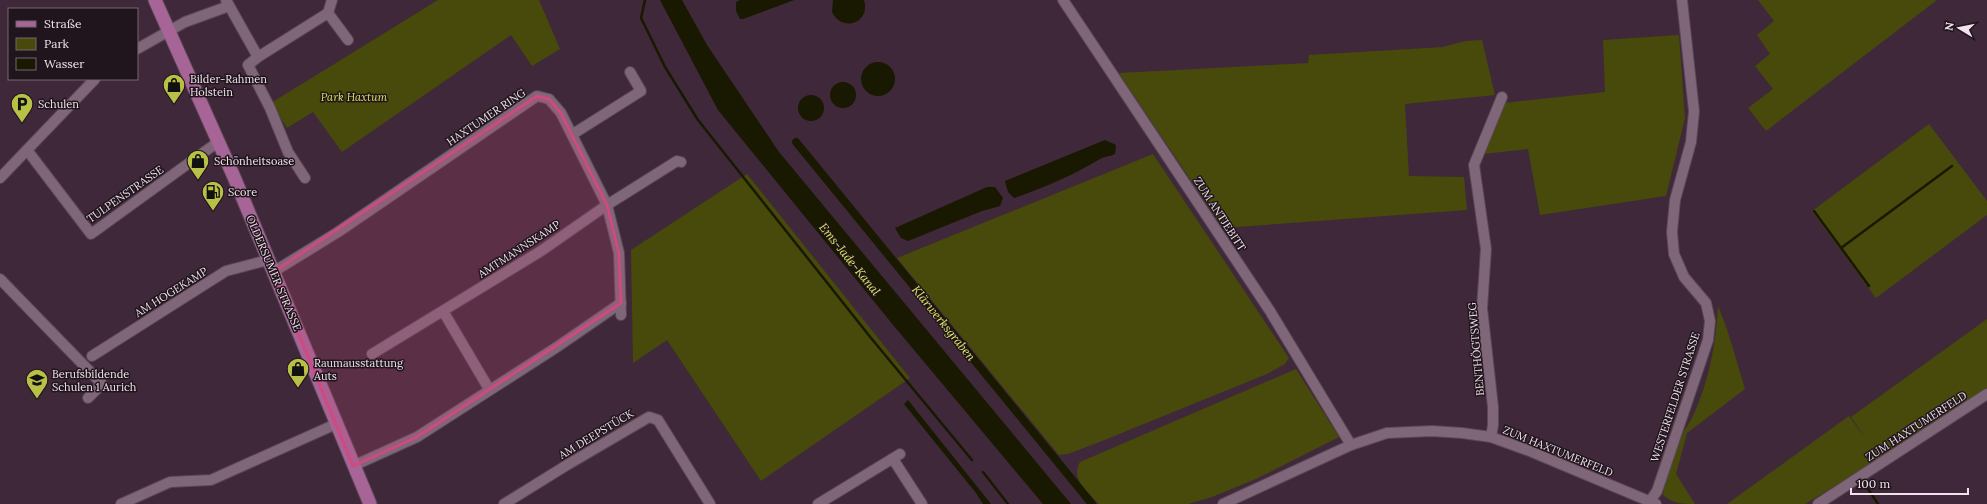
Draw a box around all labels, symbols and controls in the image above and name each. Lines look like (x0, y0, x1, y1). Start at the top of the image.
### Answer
legend (8, 8, 138, 80)
north arrow (1939, 8, 1979, 48)
text: Straße (44, 16, 82, 31)
text: N (1942, 20, 1957, 32)
text: Park (44, 36, 70, 51)
text: Wasser (44, 56, 85, 71)
shop icon: Bilder-Rahmen Holstein (161, 72, 187, 105)
place label: Bilder-Rahmen Holstein (190, 72, 267, 99)
street label: HAXTUMER RING (444, 85, 529, 149)
park label: Park Haxtum (321, 90, 388, 104)
parking icon: Schulen (9, 91, 35, 124)
place label: Schulen (38, 97, 79, 111)
shop icon: Schönheitsoase (185, 148, 211, 181)
place label: Schönheitsoase (214, 154, 294, 168)
street label: TULPENSTRASSE (84, 162, 166, 226)
street label: ZUM ANTJEBITT (1191, 174, 1249, 254)
fuel station icon: Score (200, 179, 226, 212)
place label: Score (228, 185, 257, 199)
street label: OLDERSUMER STRASSE (243, 213, 305, 333)
street label: AMTMANNSKAMP (474, 217, 563, 281)
water label: Ems-Jade-Kanal (816, 220, 884, 299)
street label: AM HOGEKAMP (131, 264, 210, 321)
water label: Klärwerksgraben (909, 282, 979, 364)
street label: BENTHÖGTSWEG (1464, 301, 1487, 397)
street label: WESTERFELDER STRASSE (1647, 330, 1703, 464)
shop icon: Raumausstattung Auts (285, 356, 311, 389)
place label: Raumausstattung Auts (313, 356, 404, 383)
school or university icon: Berufsbildende Schulen 1 Aurich (24, 367, 50, 400)
place label: Berufsbildende Schulen 1 Aurich (52, 367, 137, 394)
street label: ZUM HAXTUMERFELD (1863, 388, 1969, 464)
street label: AM DEEPSTÜCK (555, 405, 636, 462)
street label: ZUM HAXTUMERFELD (1501, 422, 1615, 480)
scale bar (1851, 470, 1968, 496)
text: 100 m (1857, 476, 1890, 491)

